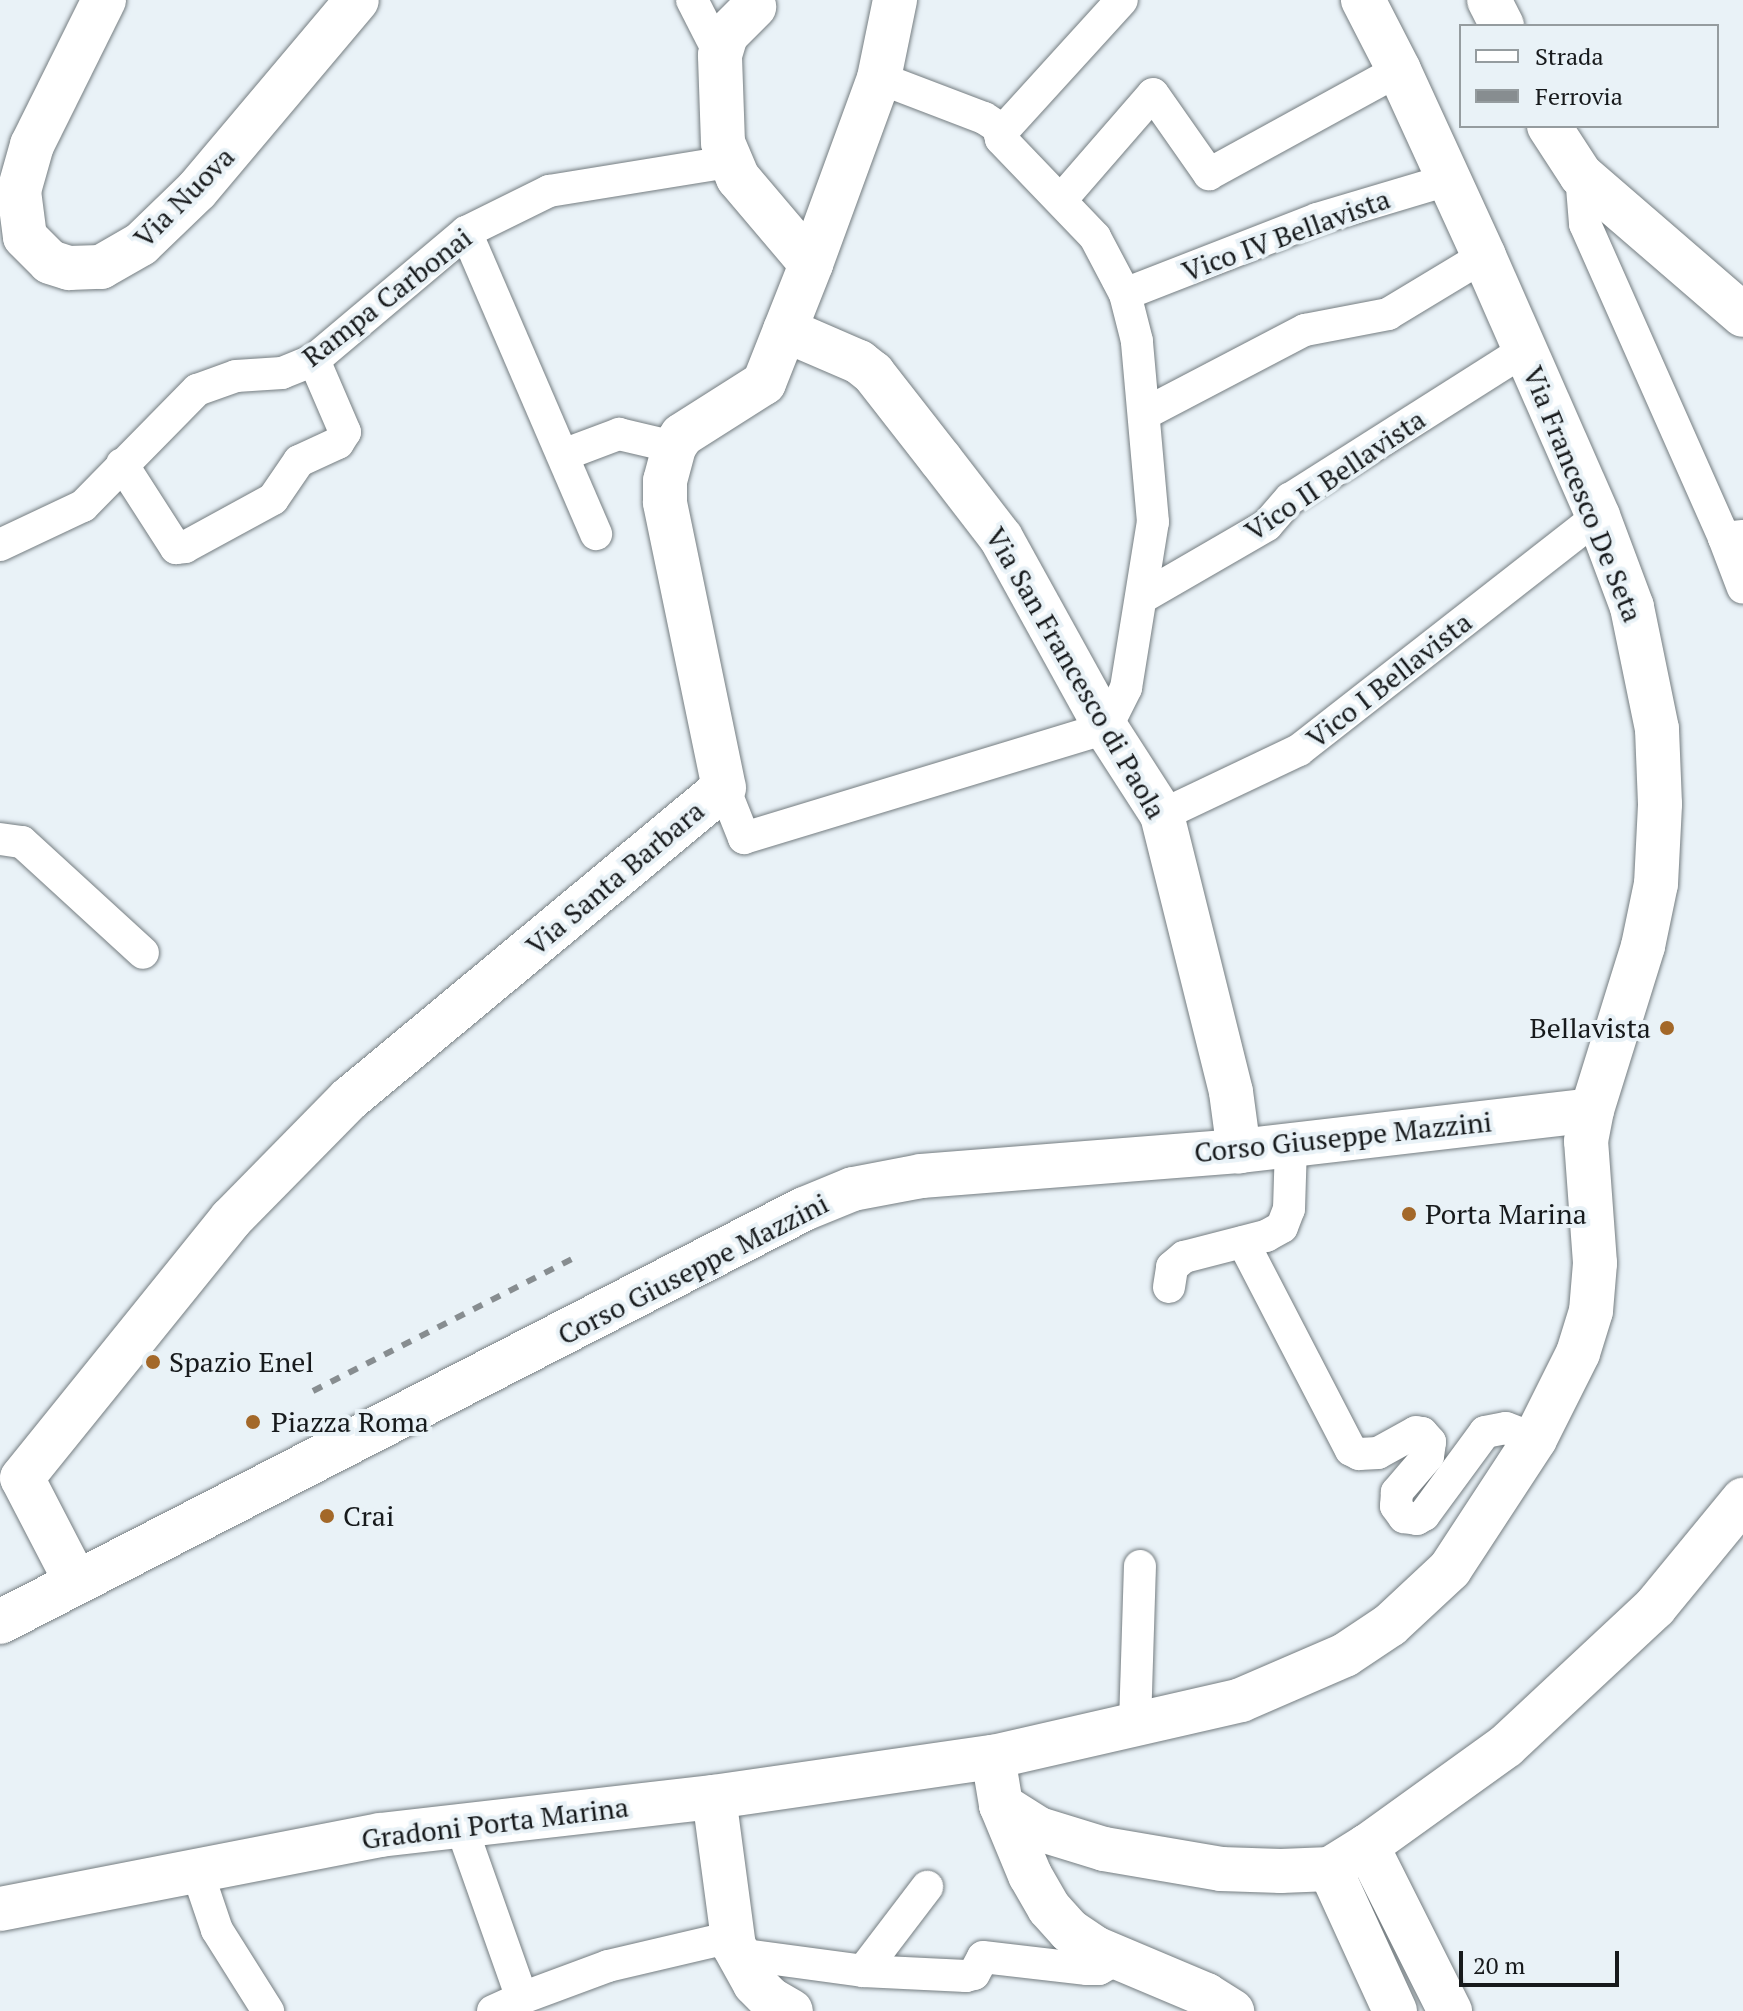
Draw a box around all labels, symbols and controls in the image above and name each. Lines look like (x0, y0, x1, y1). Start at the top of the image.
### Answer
legend (1459, 24, 1719, 128)
text: Strada (1535, 40, 1604, 72)
text: Ferrovia (1535, 80, 1623, 112)
street label: Via Nuova (127, 140, 241, 254)
street label: Vico IV Bellavista (1177, 182, 1395, 288)
street label: Rampa Carbonai (296, 220, 478, 374)
street label: Via Francesco De Seta (1516, 361, 1650, 627)
street label: Vico II Bellavista (1238, 402, 1432, 548)
street label: Via San Francesco di Paola (979, 521, 1173, 825)
street label: Vico I Bellavista (1300, 605, 1478, 755)
street label: Via Santa Barbara (519, 794, 711, 962)
place label: Bellavista (1529, 1011, 1651, 1045)
marker: Bellavista (1658, 1019, 1676, 1037)
street label: Corso Giuseppe Mazzini (1192, 1105, 1494, 1169)
street label: Corso Giuseppe Mazzini (552, 1186, 834, 1352)
place label: Porta Marina (1425, 1197, 1587, 1231)
marker: Porta Marina (1400, 1205, 1418, 1223)
place label: Spazio Enel (169, 1345, 314, 1379)
marker: Spazio Enel (144, 1353, 162, 1371)
place label: Piazza Roma (271, 1405, 429, 1439)
marker: Piazza Roma (242, 1411, 264, 1433)
place label: Crai (343, 1499, 394, 1533)
marker: Crai (318, 1507, 336, 1525)
street label: Gradoni Porta Marina (360, 1790, 630, 1856)
scale bar (1463, 1935, 1623, 1985)
text: 20 m (1473, 1949, 1525, 1981)

